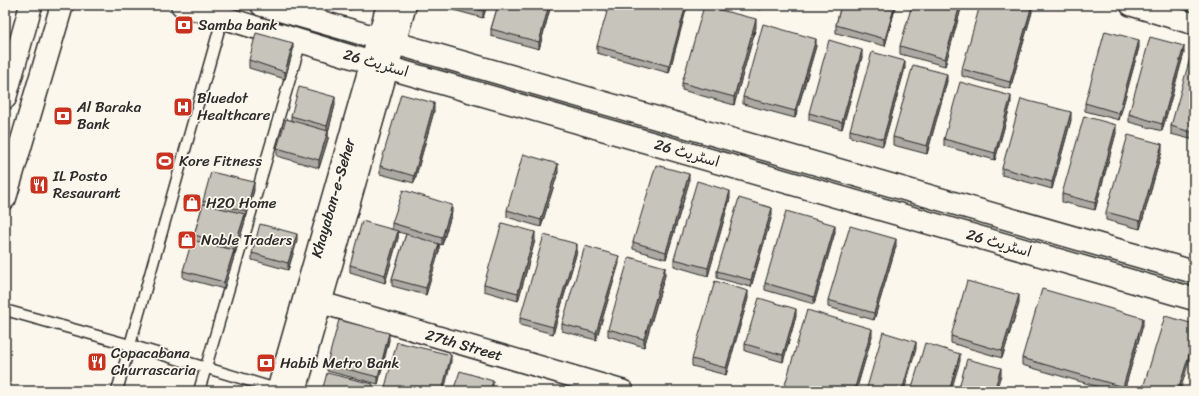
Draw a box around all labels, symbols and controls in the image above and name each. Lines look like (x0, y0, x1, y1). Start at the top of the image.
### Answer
place label: Samba bank (198, 12, 278, 38)
bank icon: Samba bank (173, 14, 195, 36)
street label: اسٹریٹ 26 (340, 41, 412, 85)
place label: Bluedot Healthcare (197, 85, 271, 128)
place label: Al Baraka Bank (76, 94, 142, 137)
hospital icon: Bluedot Healthcare (172, 96, 194, 118)
bank icon: Al Baraka Bank (52, 105, 74, 127)
street label: اسٹریٹ 26 (651, 131, 723, 175)
street label: Khayaban-e-Seher (303, 134, 363, 261)
place label: Kore Fitness (179, 148, 262, 174)
sports icon: Kore Fitness (154, 150, 176, 172)
place label: IL Posto Resaurant (52, 163, 121, 206)
restaurant icon: IL Posto Resaurant (28, 174, 50, 196)
place label: H2O Home (206, 190, 277, 216)
shop icon: H2O Home (181, 192, 203, 214)
street label: اسٹریٹ 26 (963, 221, 1035, 265)
place label: Noble Traders (201, 227, 293, 253)
shop icon: Noble Traders (176, 229, 198, 251)
street label: 27th Street (422, 322, 506, 369)
place label: Copacabana Churrascaria (111, 340, 196, 383)
place label: Habib Metro Bank (280, 350, 399, 376)
restaurant icon: Copacabana Churrascaria (86, 351, 108, 373)
bank icon: Habib Metro Bank (255, 352, 277, 374)

